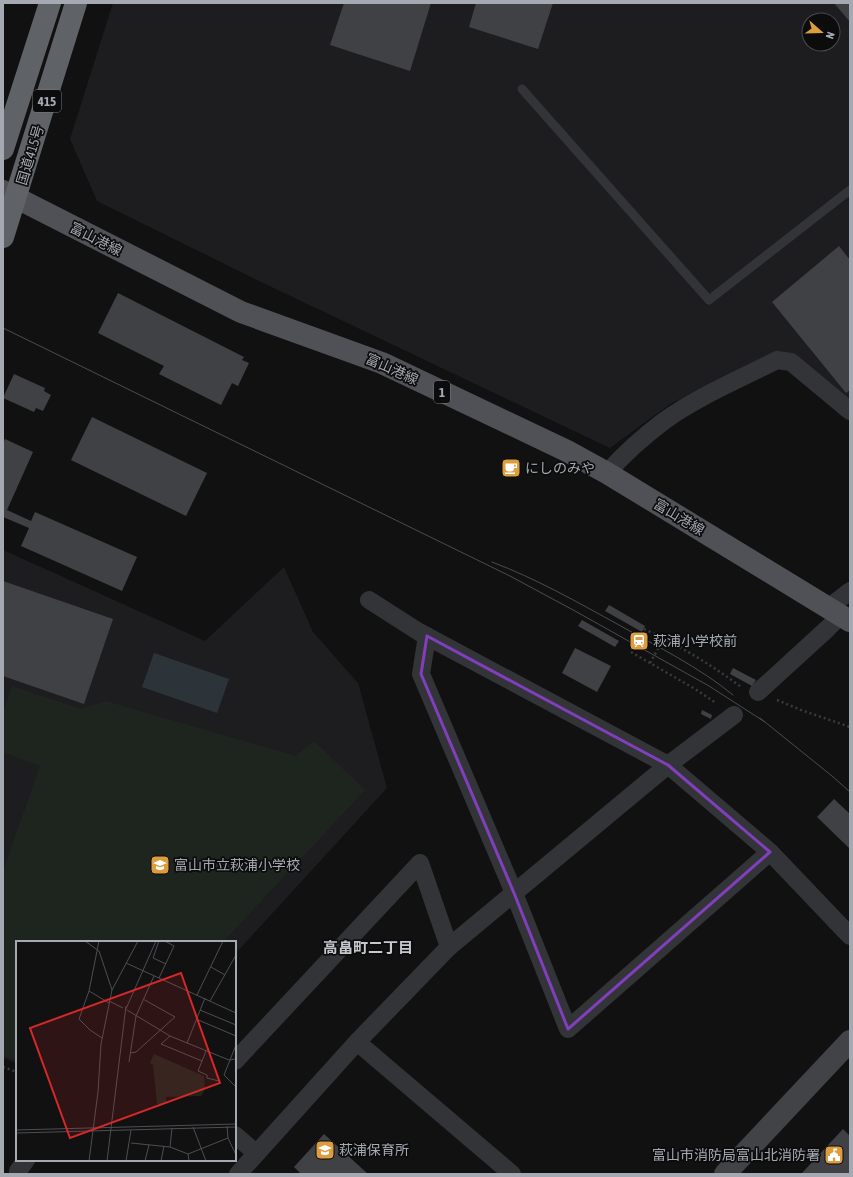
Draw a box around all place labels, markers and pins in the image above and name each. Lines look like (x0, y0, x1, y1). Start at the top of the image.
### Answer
cafe icon: にしのみや (500, 457, 522, 479)
place label: にしのみや (525, 460, 595, 476)
station icon: 萩浦小学校前 (628, 630, 650, 652)
place label: 萩浦小学校前 (653, 633, 737, 649)
school or university icon: 富山市立萩浦小学校 (149, 854, 171, 876)
place label: 富山市立萩浦小学校 (174, 857, 300, 873)
school or university icon: 萩浦保育所 (314, 1139, 336, 1161)
place label: 萩浦保育所 (339, 1142, 409, 1158)
public building icon: 富山市消防局富山北消防署 (823, 1144, 845, 1166)
place label: 富山市消防局富山北消防署 (652, 1147, 820, 1163)

